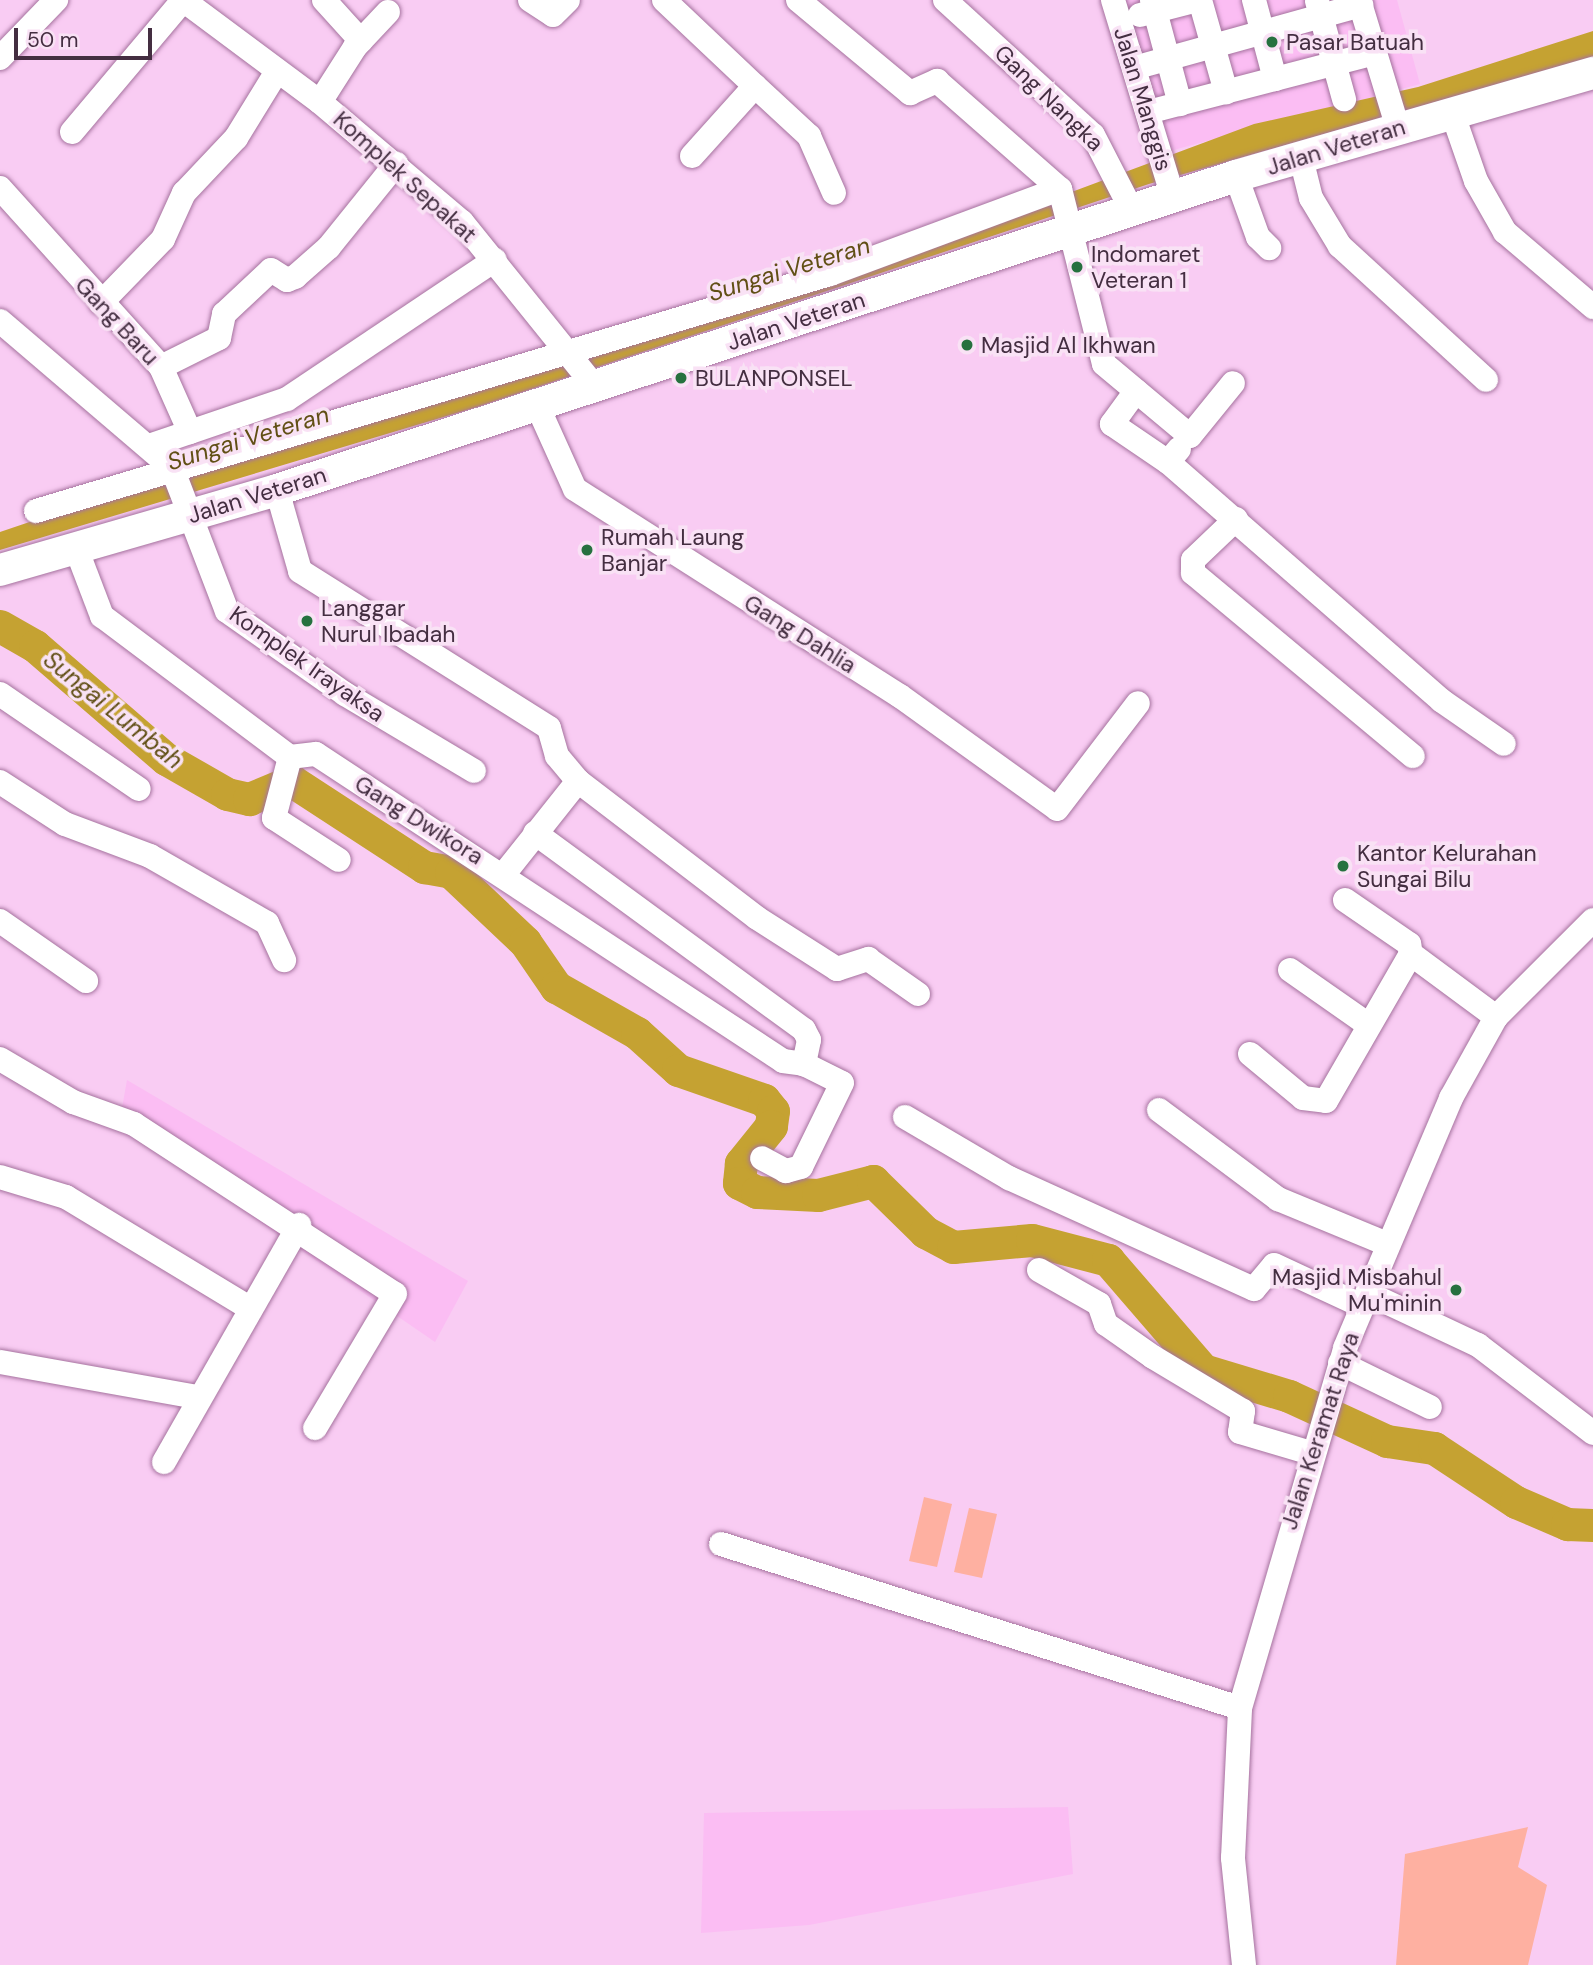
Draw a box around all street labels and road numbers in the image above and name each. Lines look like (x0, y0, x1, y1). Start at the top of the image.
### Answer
street label: Jalan Manggis (1108, 24, 1178, 174)
street label: Gang Nangka (989, 39, 1109, 157)
street label: Komplek Sepakat (328, 105, 482, 249)
street label: Jalan Veteran (1263, 113, 1409, 181)
street label: Gang Baru (69, 271, 165, 371)
street label: Jalan Veteran (723, 286, 869, 356)
street label: Jalan Veteran (184, 461, 330, 529)
street label: Gang Dahlia (739, 589, 861, 679)
street label: Komplek Irayaksa (224, 600, 390, 728)
street label: Gang Dwikora (350, 770, 488, 870)
street label: Jalan Keramat Raya (1275, 1329, 1365, 1533)

